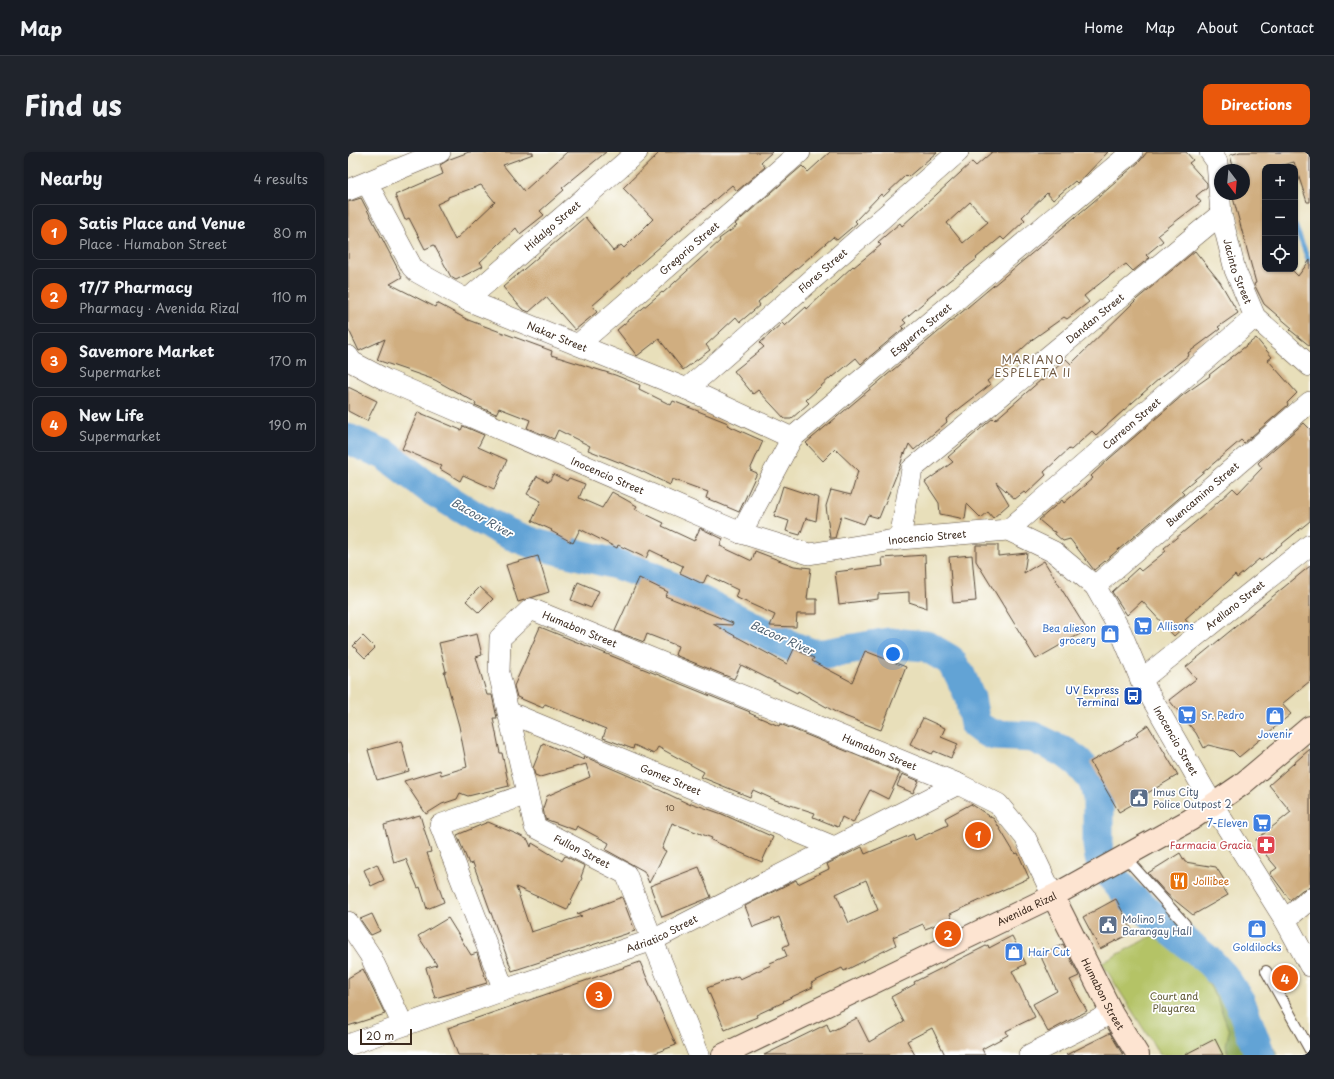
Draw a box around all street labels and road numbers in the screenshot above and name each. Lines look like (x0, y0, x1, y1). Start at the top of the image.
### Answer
street label: Hidalgo Street (521, 197, 583, 254)
street label: Gregorio Street (656, 218, 722, 278)
street label: Jacinto Street (1220, 237, 1256, 306)
street label: Flores Street (794, 244, 850, 296)
street label: Dandan Street (1062, 289, 1127, 346)
street label: Esguerra Street (886, 299, 954, 360)
street label: Nakar Street (525, 317, 590, 355)
street label: Carreon Street (1099, 394, 1163, 453)
street label: Inocencio Street (569, 453, 647, 497)
street label: Buencamino Street (1162, 458, 1242, 530)
street label: Inocencio Street (887, 526, 967, 548)
street label: Arellano Street (1201, 576, 1267, 633)
street label: Humabon Street (540, 607, 620, 651)
street label: Inocencio Street (1150, 703, 1202, 778)
street label: Humabon Street (840, 729, 919, 773)
street label: Gomez Street (638, 760, 704, 798)
street label: Fullon Street (551, 830, 613, 871)
street label: Avenida Rizal (994, 887, 1059, 929)
street label: Adriatico Street (624, 911, 700, 956)
street label: Humabon Street (1078, 955, 1129, 1033)

